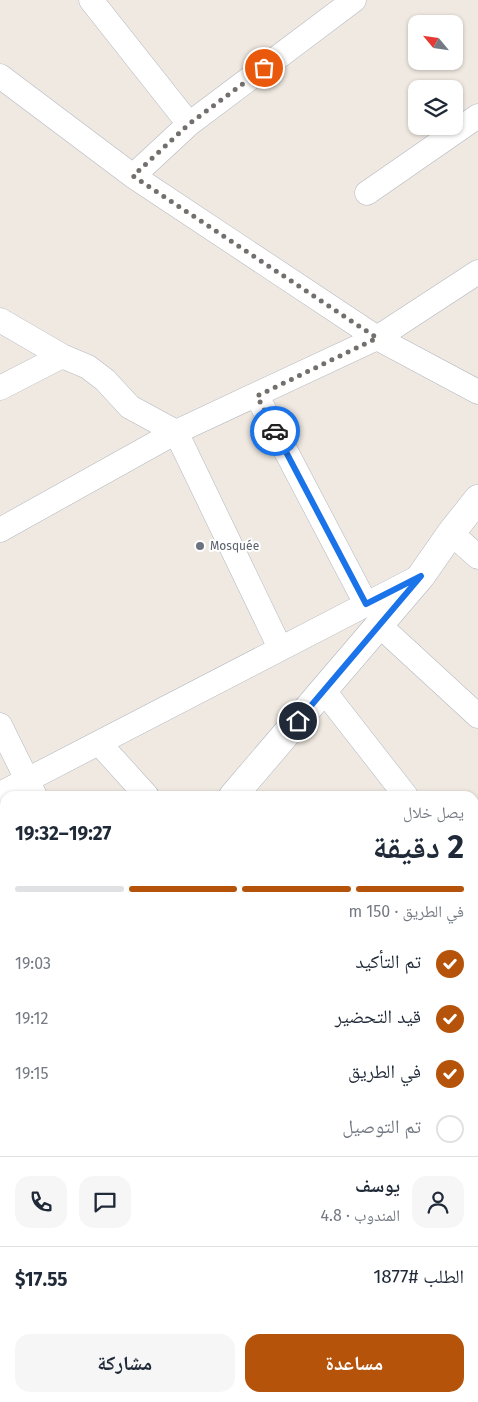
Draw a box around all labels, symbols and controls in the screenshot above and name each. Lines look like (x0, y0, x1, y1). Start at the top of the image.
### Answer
north arrow (408, 15, 462, 70)
map controls (408, 15, 463, 135)
pin (243, 47, 285, 89)
icon: bag (250, 54, 278, 82)
button: layers (408, 80, 463, 135)
courier (250, 406, 300, 456)
icon: car (261, 417, 289, 445)
place label: Mosquée (210, 539, 259, 553)
marker: Mosquée (194, 540, 206, 552)
pin (277, 700, 319, 742)
icon: home (284, 707, 312, 735)
text: يصل خلال (403, 803, 464, 822)
text: 19:27–19:32 (15, 822, 111, 845)
text: 2 دقيقة (373, 828, 464, 866)
text: في الطريق · 150 m (348, 902, 464, 921)
text: تم التأكيد (355, 950, 421, 973)
icon: check (436, 950, 464, 978)
text: 19:03 (15, 954, 51, 973)
text: قيد التحضير (335, 1005, 421, 1028)
icon: check (436, 1005, 464, 1033)
text: 19:12 (15, 1009, 48, 1028)
text: في الطريق (348, 1060, 421, 1083)
icon: check (436, 1060, 464, 1088)
text: 19:15 (15, 1064, 48, 1083)
text: تم التوصيل (342, 1115, 421, 1138)
text: يوسف (355, 1174, 400, 1197)
button: phone (15, 1176, 67, 1228)
button: chat (79, 1176, 131, 1228)
button: person (412, 1176, 464, 1228)
text: المندوب · 4.8 (321, 1206, 400, 1225)
text: الطلب #1877 (373, 1265, 464, 1288)
text: $17.55 (15, 1268, 67, 1291)
button: مشاركة (15, 1334, 235, 1392)
button: مساعدة (245, 1334, 464, 1392)

